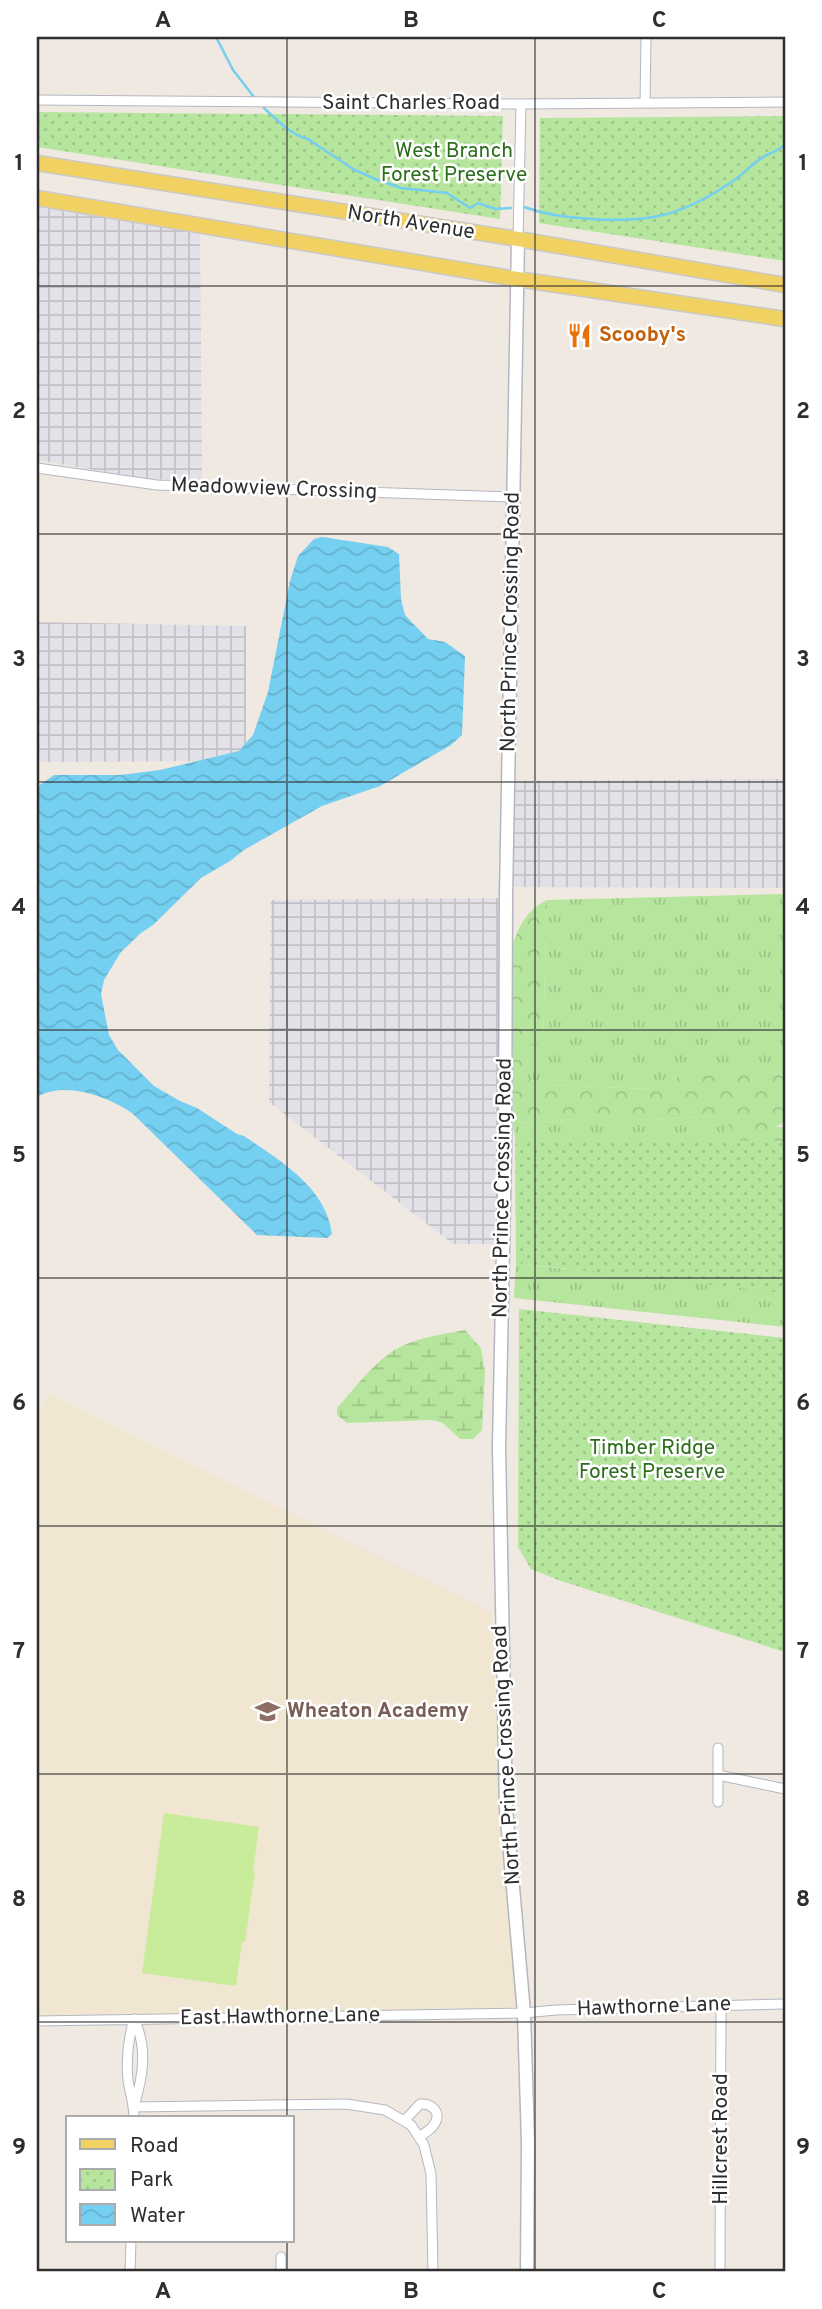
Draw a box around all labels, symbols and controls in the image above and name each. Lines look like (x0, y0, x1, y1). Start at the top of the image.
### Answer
text: A (155, 7, 171, 36)
text: B (403, 7, 419, 36)
text: C (652, 7, 666, 36)
street label: Saint Charles Road (322, 90, 500, 117)
park label: West Branch Forest Preserve (381, 138, 527, 189)
text: 1 (14, 150, 24, 179)
text: 1 (798, 150, 808, 179)
street label: North Avenue (345, 200, 477, 246)
restaurant icon: Scooby's (565, 321, 593, 349)
place label: Scooby's (599, 322, 686, 349)
text: 2 (12, 398, 26, 427)
text: 2 (796, 398, 810, 427)
street label: Meadowview Crossing (170, 472, 378, 506)
street label: North Prince Crossing Road (495, 492, 527, 752)
text: 3 (12, 646, 26, 675)
text: 3 (796, 646, 810, 675)
text: 4 (12, 894, 26, 923)
text: 4 (796, 894, 810, 923)
street label: North Prince Crossing Road (487, 1058, 519, 1318)
text: 5 (12, 1142, 26, 1171)
text: 5 (796, 1142, 810, 1171)
text: 6 (12, 1390, 26, 1419)
text: 6 (796, 1390, 810, 1419)
park label: Timber Ridge Forest Preserve (579, 1435, 725, 1486)
street label: North Prince Crossing Road (487, 1624, 527, 1886)
text: 7 (13, 1638, 25, 1667)
text: 7 (797, 1638, 809, 1667)
school or university icon: Wheaton Academy (253, 1697, 281, 1725)
place label: Wheaton Academy (287, 1698, 469, 1725)
text: 8 (12, 1886, 26, 1915)
text: 8 (796, 1886, 810, 1915)
street label: Hawthorne Lane (576, 1991, 732, 2023)
street label: East Hawthorne Lane (180, 2002, 380, 2032)
street label: Hillcrest Road (708, 2073, 735, 2205)
legend (66, 2116, 294, 2242)
text: Road (130, 2133, 179, 2160)
text: 9 (12, 2134, 26, 2163)
text: 9 (796, 2134, 810, 2163)
text: Park (130, 2167, 173, 2194)
text: Water (130, 2203, 185, 2230)
text: A (155, 2278, 171, 2307)
text: B (403, 2278, 419, 2307)
text: C (652, 2278, 666, 2307)

